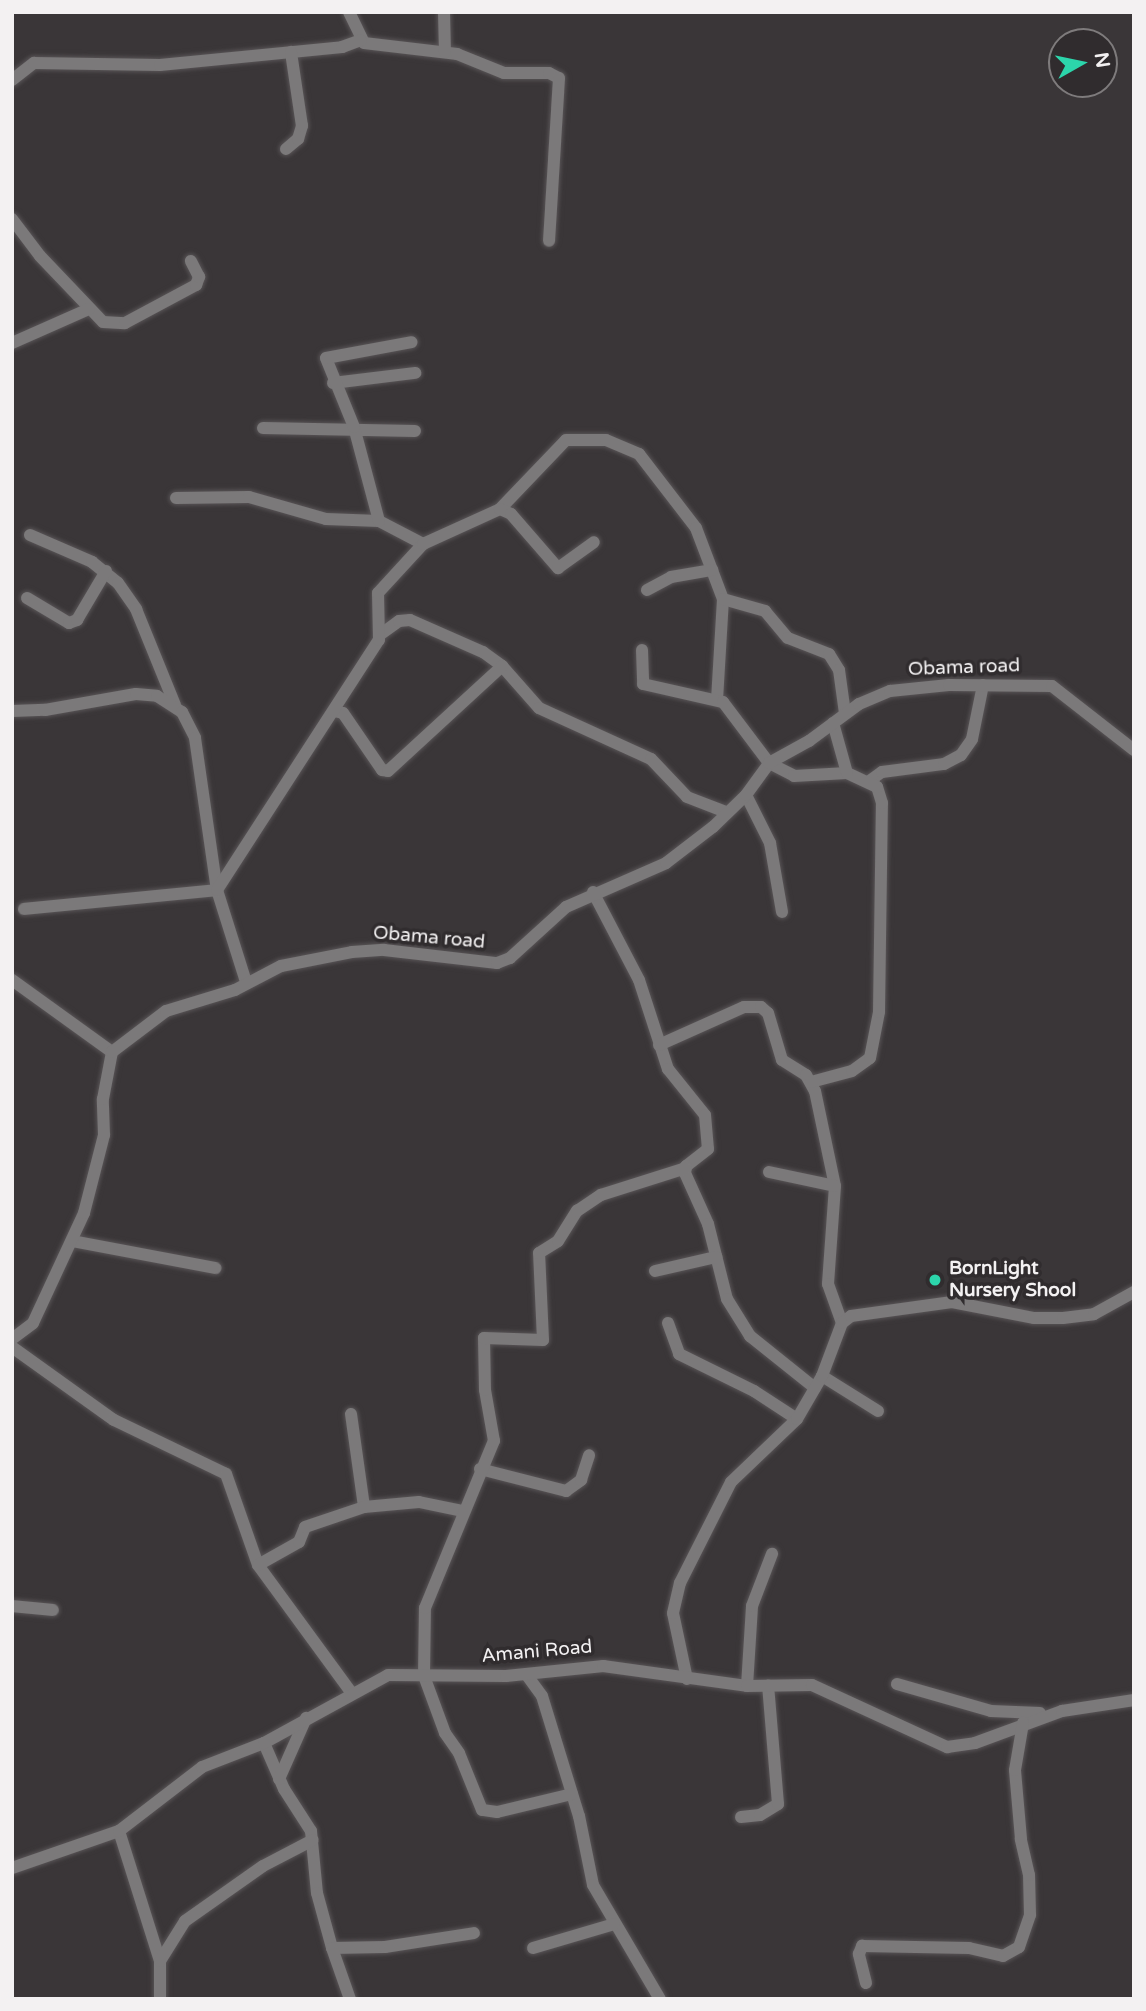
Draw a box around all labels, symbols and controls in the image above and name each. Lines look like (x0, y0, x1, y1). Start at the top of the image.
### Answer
north arrow (1048, 28, 1118, 98)
text: N (1090, 51, 1114, 69)
street label: Obama road (908, 655, 1020, 681)
street label: Obama road (372, 922, 486, 954)
place label: BornLight Nursery Shool (949, 1258, 1076, 1302)
marker: BornLight Nursery Shool (927, 1272, 943, 1288)
street label: Amani Road (481, 1636, 593, 1668)

